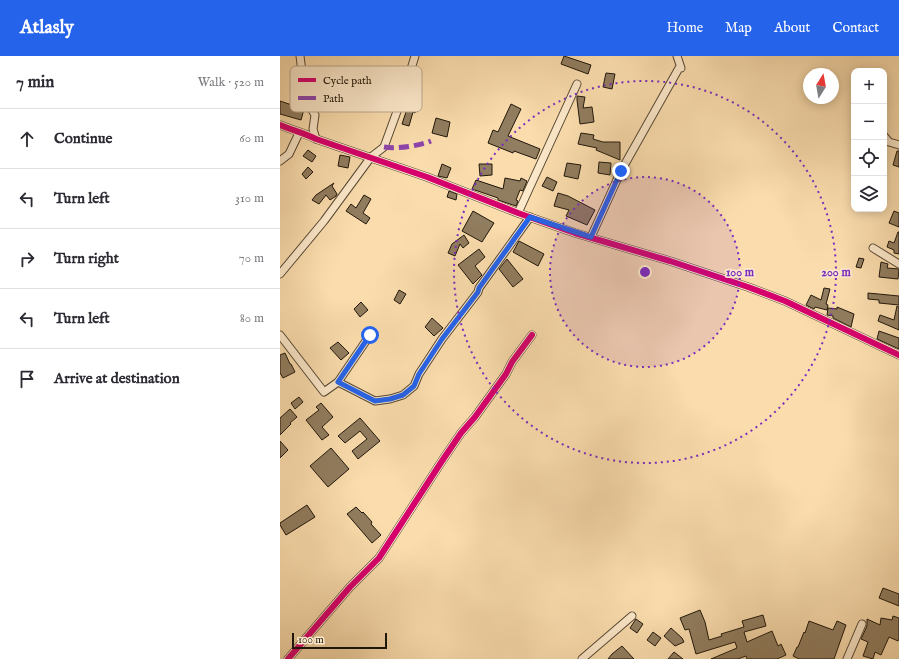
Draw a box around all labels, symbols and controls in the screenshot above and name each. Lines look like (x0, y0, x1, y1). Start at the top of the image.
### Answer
text: Atlasly (20, 16, 74, 40)
text: Home (667, 19, 703, 37)
text: Map (725, 19, 752, 37)
text: About (774, 19, 810, 37)
text: Contact (832, 19, 879, 37)
legend (290, 66, 422, 112)
north arrow (803, 68, 839, 104)
map controls (851, 68, 887, 212)
button: + (851, 68, 887, 104)
text: 7 min (16, 72, 54, 93)
text: Walk · 520 m (198, 74, 264, 91)
text: Cycle path (323, 74, 372, 88)
text: Path (323, 92, 344, 106)
button: − (851, 104, 887, 140)
icon: ahead (16, 128, 38, 150)
text: Continue (54, 129, 112, 148)
text: 60 m (239, 130, 264, 147)
button: locate (851, 140, 887, 176)
route end (612, 162, 630, 180)
button: layers (851, 176, 887, 212)
icon: left (16, 188, 38, 210)
text: Turn left (54, 189, 110, 208)
text: 310 m (235, 190, 264, 207)
icon: right (16, 248, 38, 270)
text: Turn right (54, 249, 119, 268)
text: 70 m (239, 250, 264, 267)
centre of rings (638, 265, 652, 279)
text: 100 m (726, 265, 755, 280)
text: 200 m (821, 265, 851, 280)
icon: left (16, 308, 38, 330)
text: Turn left (54, 309, 110, 328)
text: 80 m (240, 310, 264, 327)
route start (361, 326, 379, 344)
icon: arrive (16, 368, 38, 390)
text: Arrive at destination (54, 369, 180, 388)
scale bar (292, 631, 387, 650)
text: 100 m (298, 633, 324, 647)

